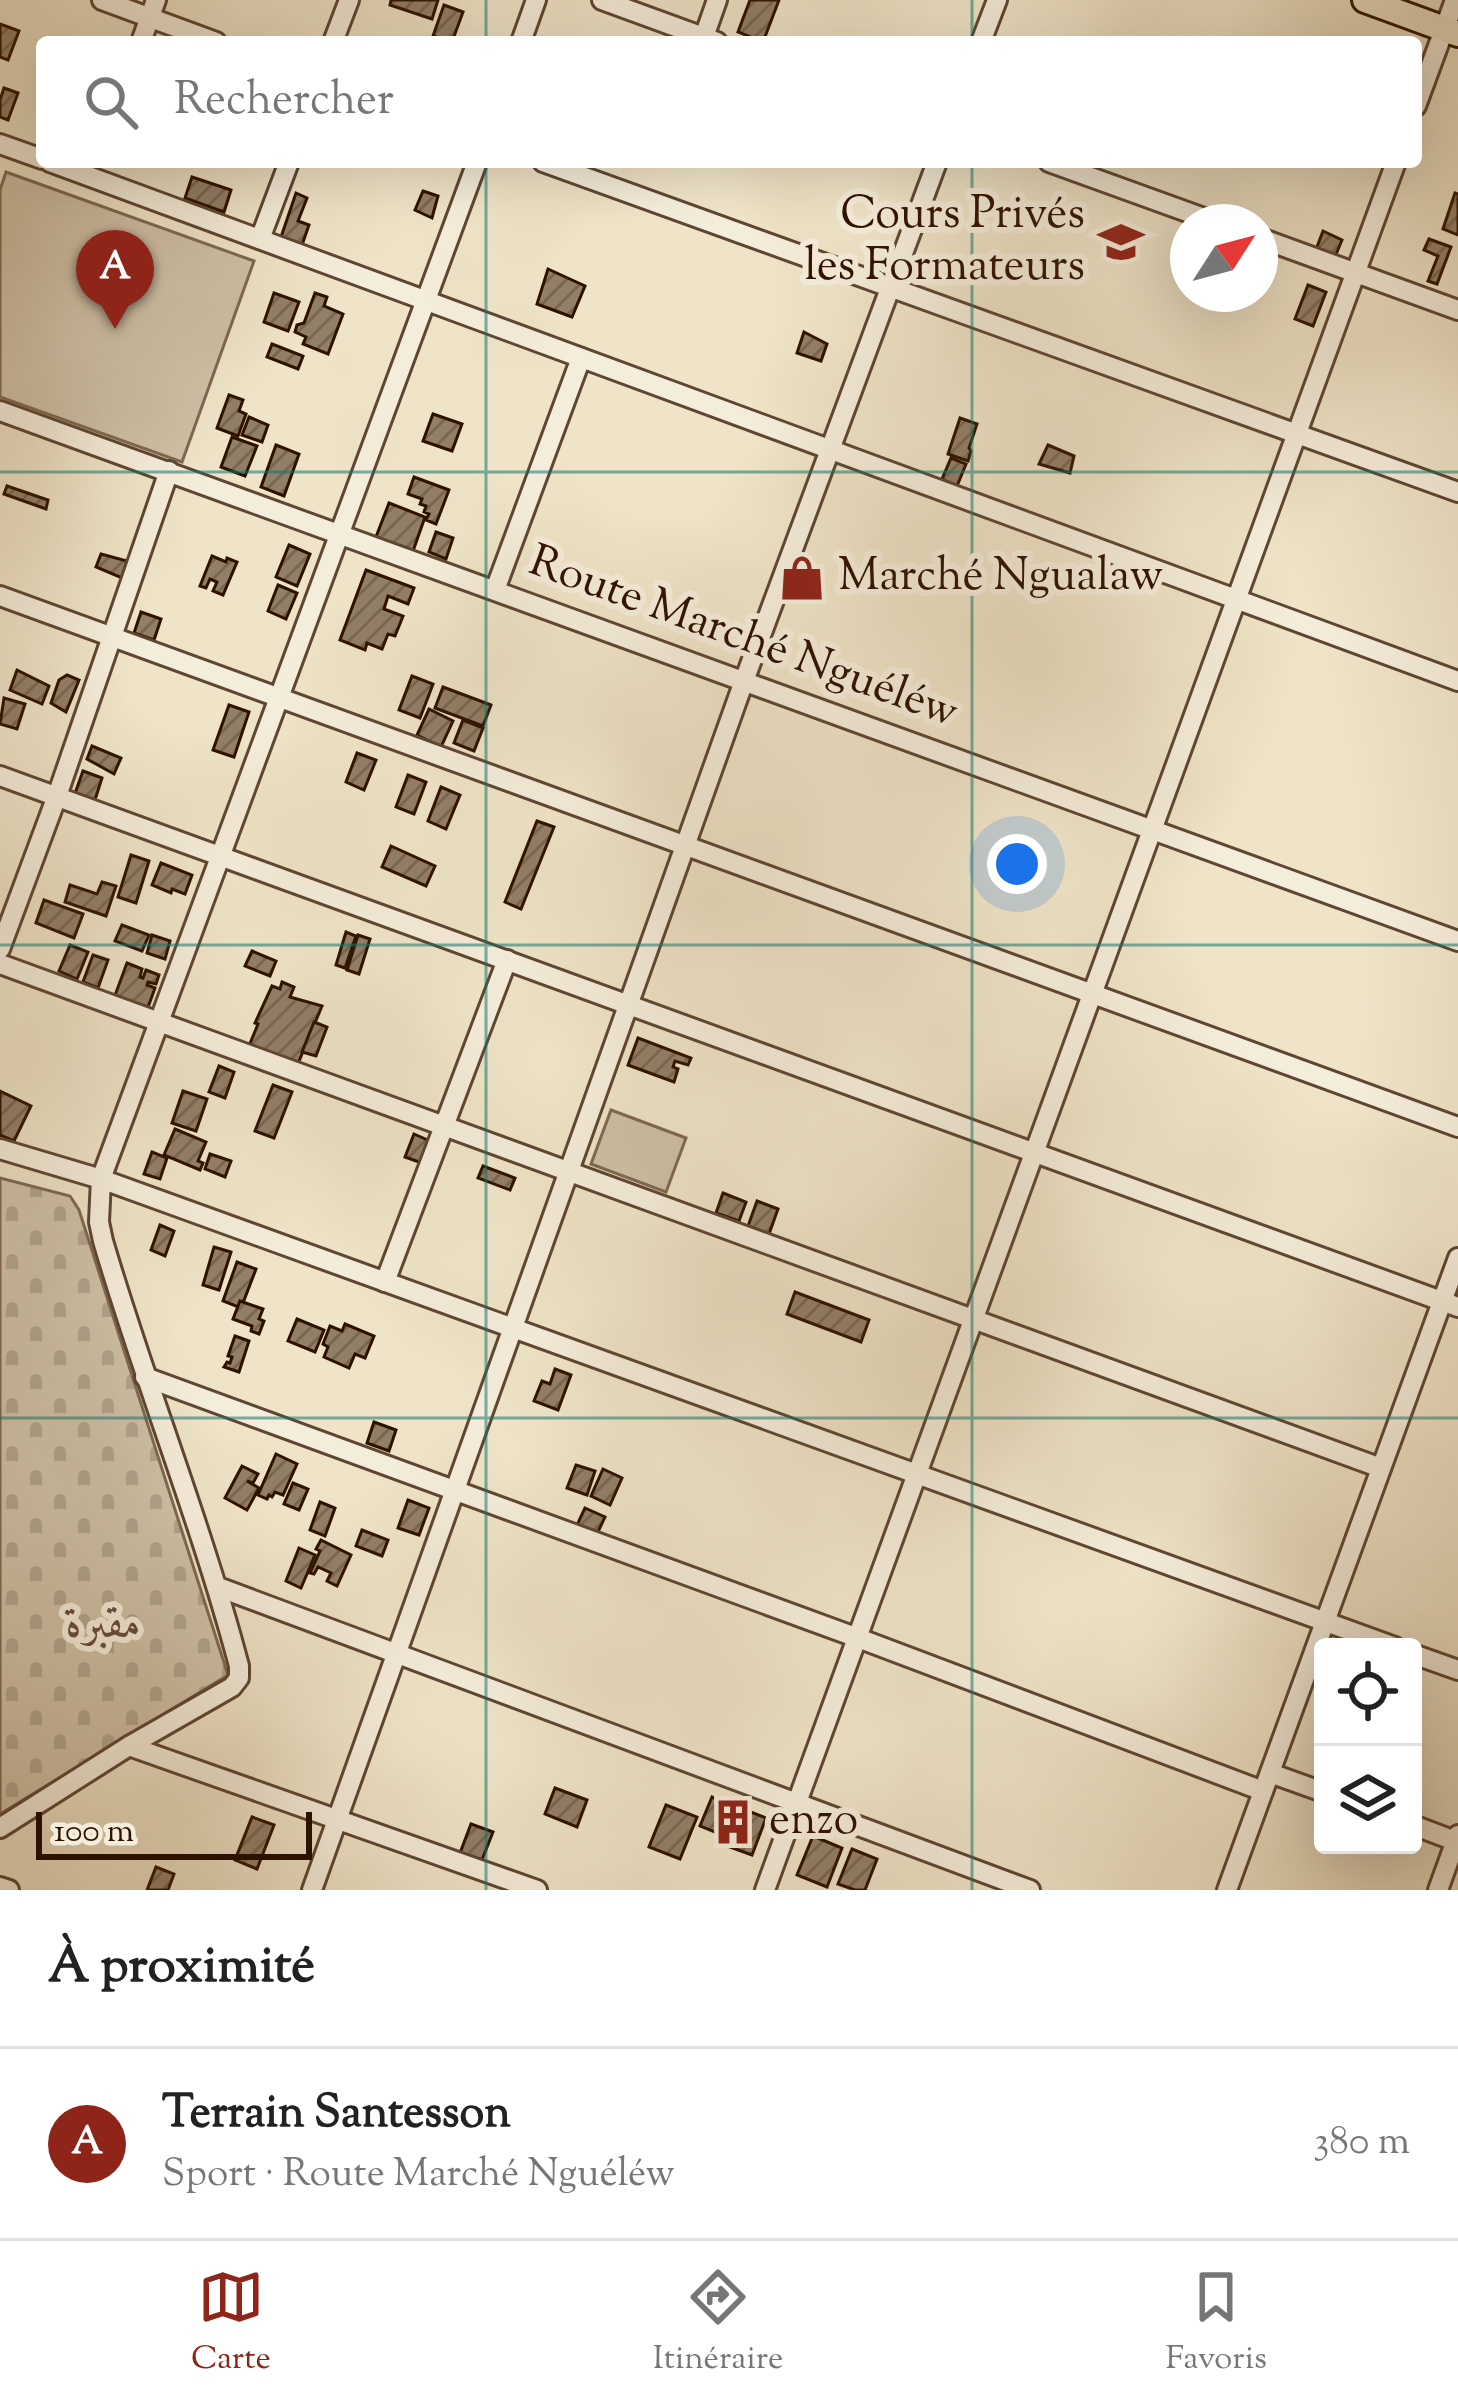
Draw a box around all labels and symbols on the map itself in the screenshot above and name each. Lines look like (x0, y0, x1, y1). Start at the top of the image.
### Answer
place label: Cours Privés les Formateurs (805, 184, 1085, 301)
north arrow (1170, 204, 1278, 312)
school or university icon: Cours Privés les Formateurs (1096, 217, 1146, 267)
pin: A (76, 230, 154, 329)
street label: Route Marché Nguéléw (519, 531, 967, 747)
place label: Marché Ngualaw (838, 546, 1163, 611)
shop icon: Marché Ngualaw (777, 553, 827, 603)
your location (987, 834, 1047, 894)
park label: مقبرة (64, 1594, 142, 1659)
place label: enzo (769, 1790, 858, 1855)
building icon: enzo (708, 1797, 758, 1847)
scale bar (36, 1806, 312, 1859)

